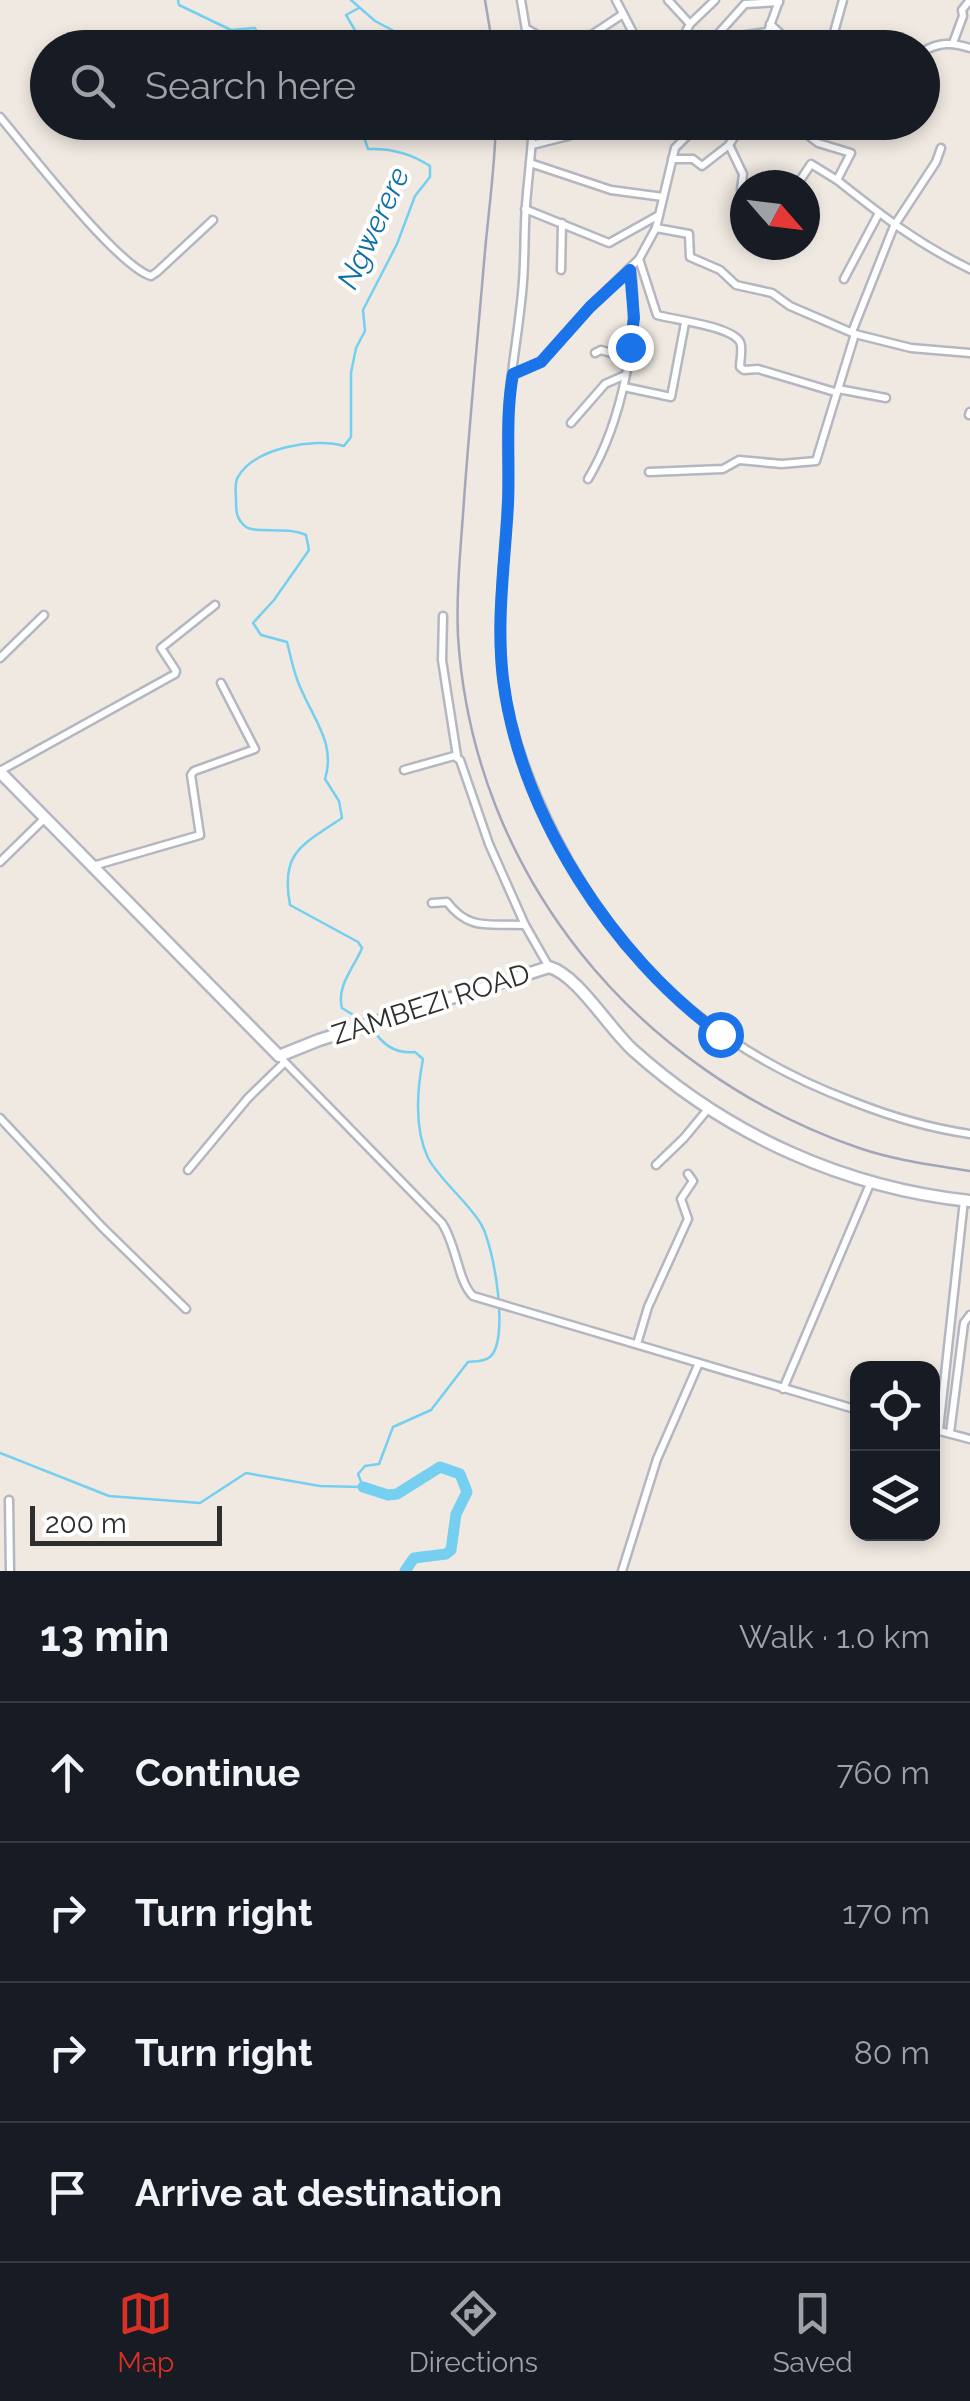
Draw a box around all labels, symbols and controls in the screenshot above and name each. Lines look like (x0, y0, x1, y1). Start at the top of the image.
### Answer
search box (30, 30, 940, 140)
icon: search (65, 58, 120, 113)
text: Search here (145, 63, 356, 108)
water label: Ngwerere (330, 162, 416, 294)
north arrow (730, 170, 820, 260)
route end (608, 325, 654, 371)
street label: ZAMBEZI ROAD (328, 956, 534, 1052)
route start (698, 1012, 744, 1058)
map controls (850, 1361, 940, 1541)
button: locate (850, 1361, 940, 1451)
button: layers (850, 1451, 940, 1541)
scale bar (30, 1501, 222, 1546)
text: 200 m (45, 1507, 127, 1540)
text: 13 min (40, 1612, 169, 1661)
text: Walk · 1.0 km (739, 1618, 930, 1655)
icon: ahead (40, 1745, 95, 1800)
text: Continue (135, 1750, 300, 1795)
text: 760 m (836, 1754, 930, 1791)
icon: right (40, 1885, 95, 1940)
text: Turn right (135, 1890, 312, 1935)
text: 170 m (842, 1894, 930, 1931)
icon: right (40, 2025, 95, 2080)
text: Turn right (135, 2030, 312, 2075)
text: 80 m (854, 2034, 930, 2071)
icon: arrive (40, 2165, 95, 2220)
text: Arrive at destination (135, 2170, 502, 2215)
tab: Map (117, 2286, 174, 2379)
tab: Directions (409, 2286, 538, 2379)
tab: Saved (773, 2286, 853, 2379)

